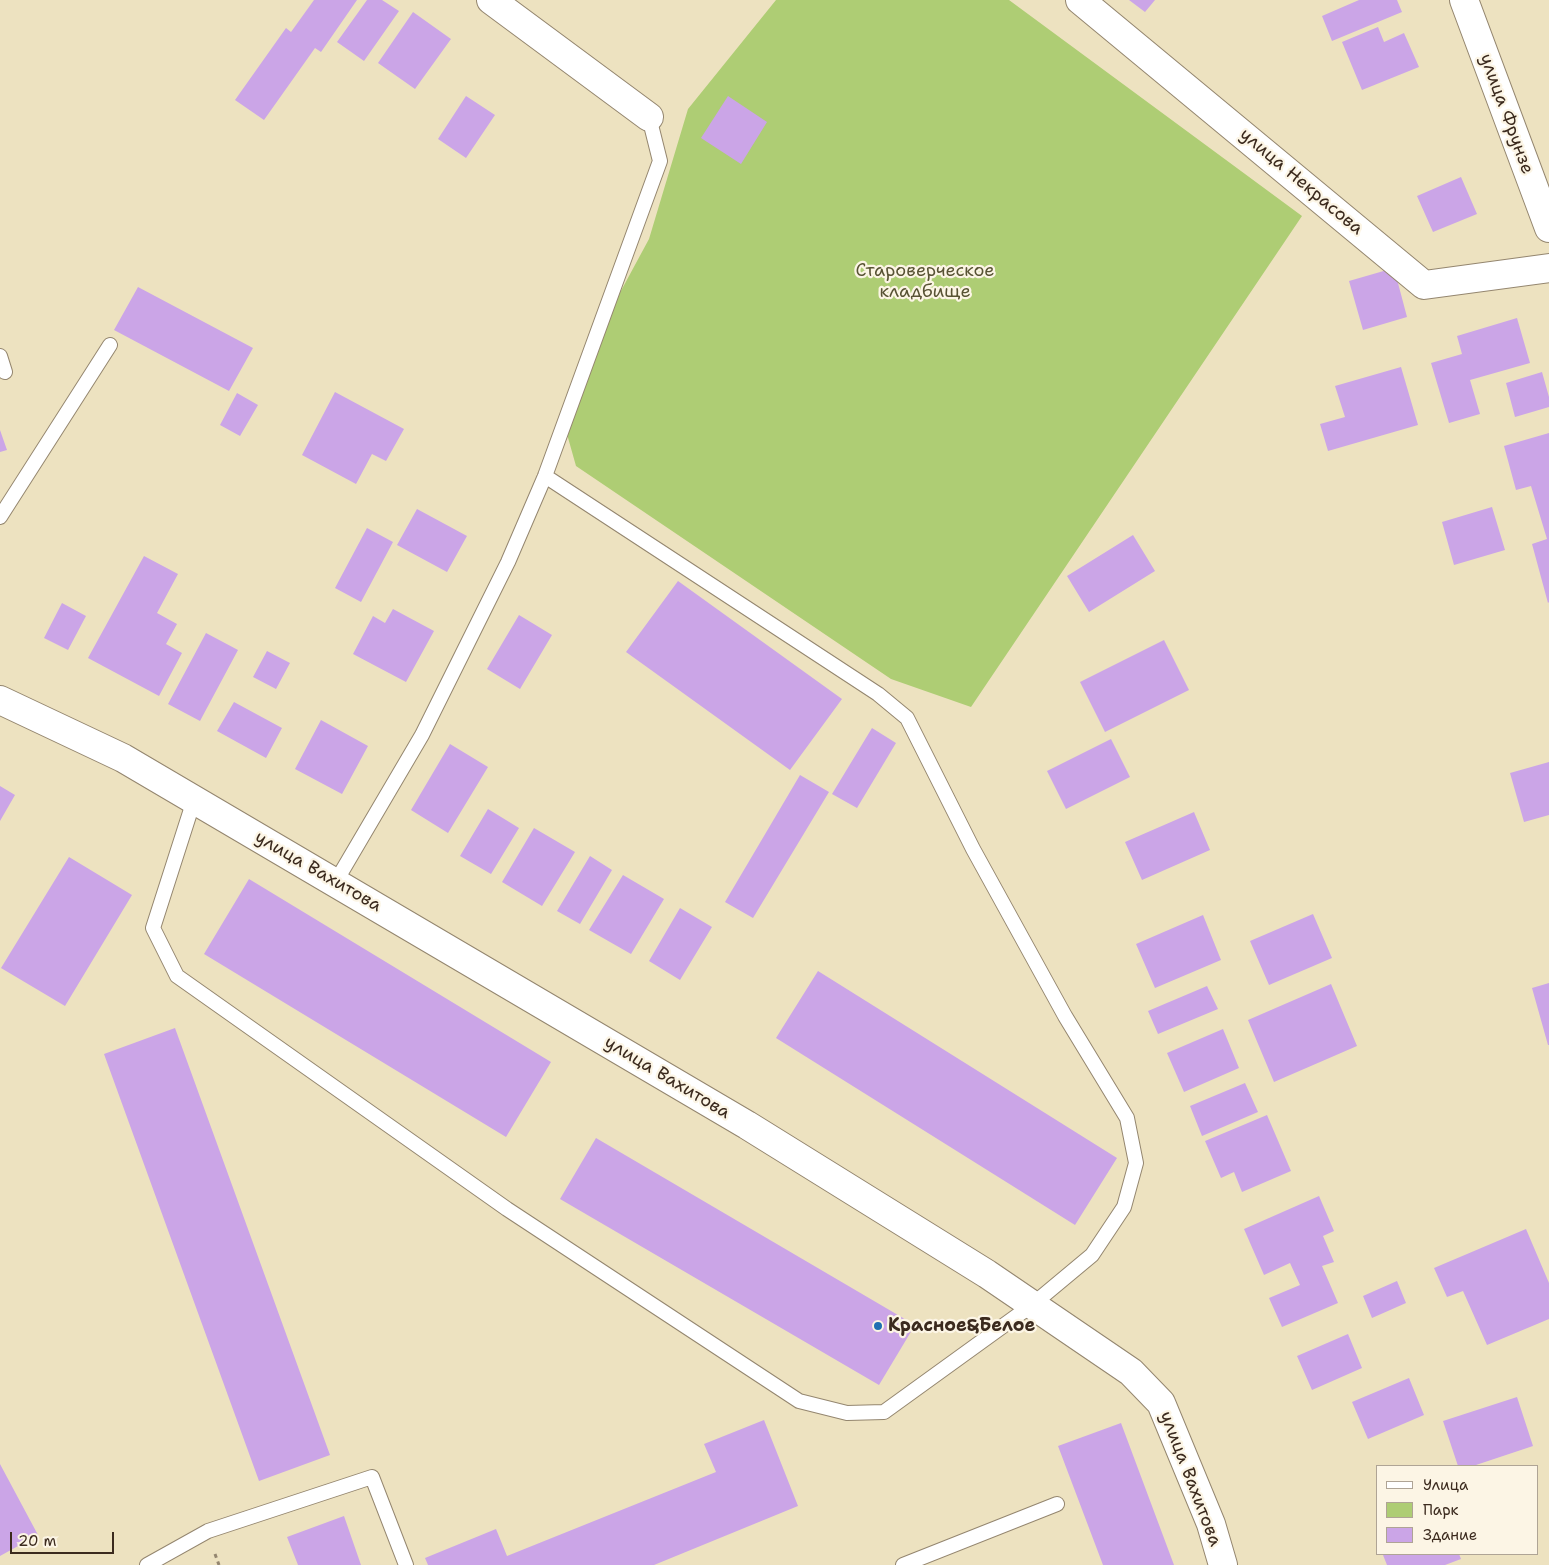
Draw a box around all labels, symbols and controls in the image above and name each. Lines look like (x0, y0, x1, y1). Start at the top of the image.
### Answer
street label: улица Фрунзе (1474, 51, 1538, 177)
street label: улица Некрасова (1235, 124, 1367, 240)
park label: Староверческое кладбище (855, 260, 995, 302)
street label: улица Вахитова (251, 827, 385, 917)
street label: улица Вахитова (600, 1032, 734, 1124)
place label: Красное&Белое (888, 1315, 1035, 1337)
marker: Красное&Белое (872, 1320, 884, 1332)
street label: улица Вахитова (1154, 1408, 1226, 1550)
legend (1376, 1465, 1539, 1555)
text: Улица (1423, 1475, 1468, 1495)
text: Парк (1423, 1500, 1459, 1520)
scale bar (12, 1522, 116, 1554)
text: Здание (1423, 1525, 1477, 1545)
text: 20 m (18, 1531, 57, 1551)

